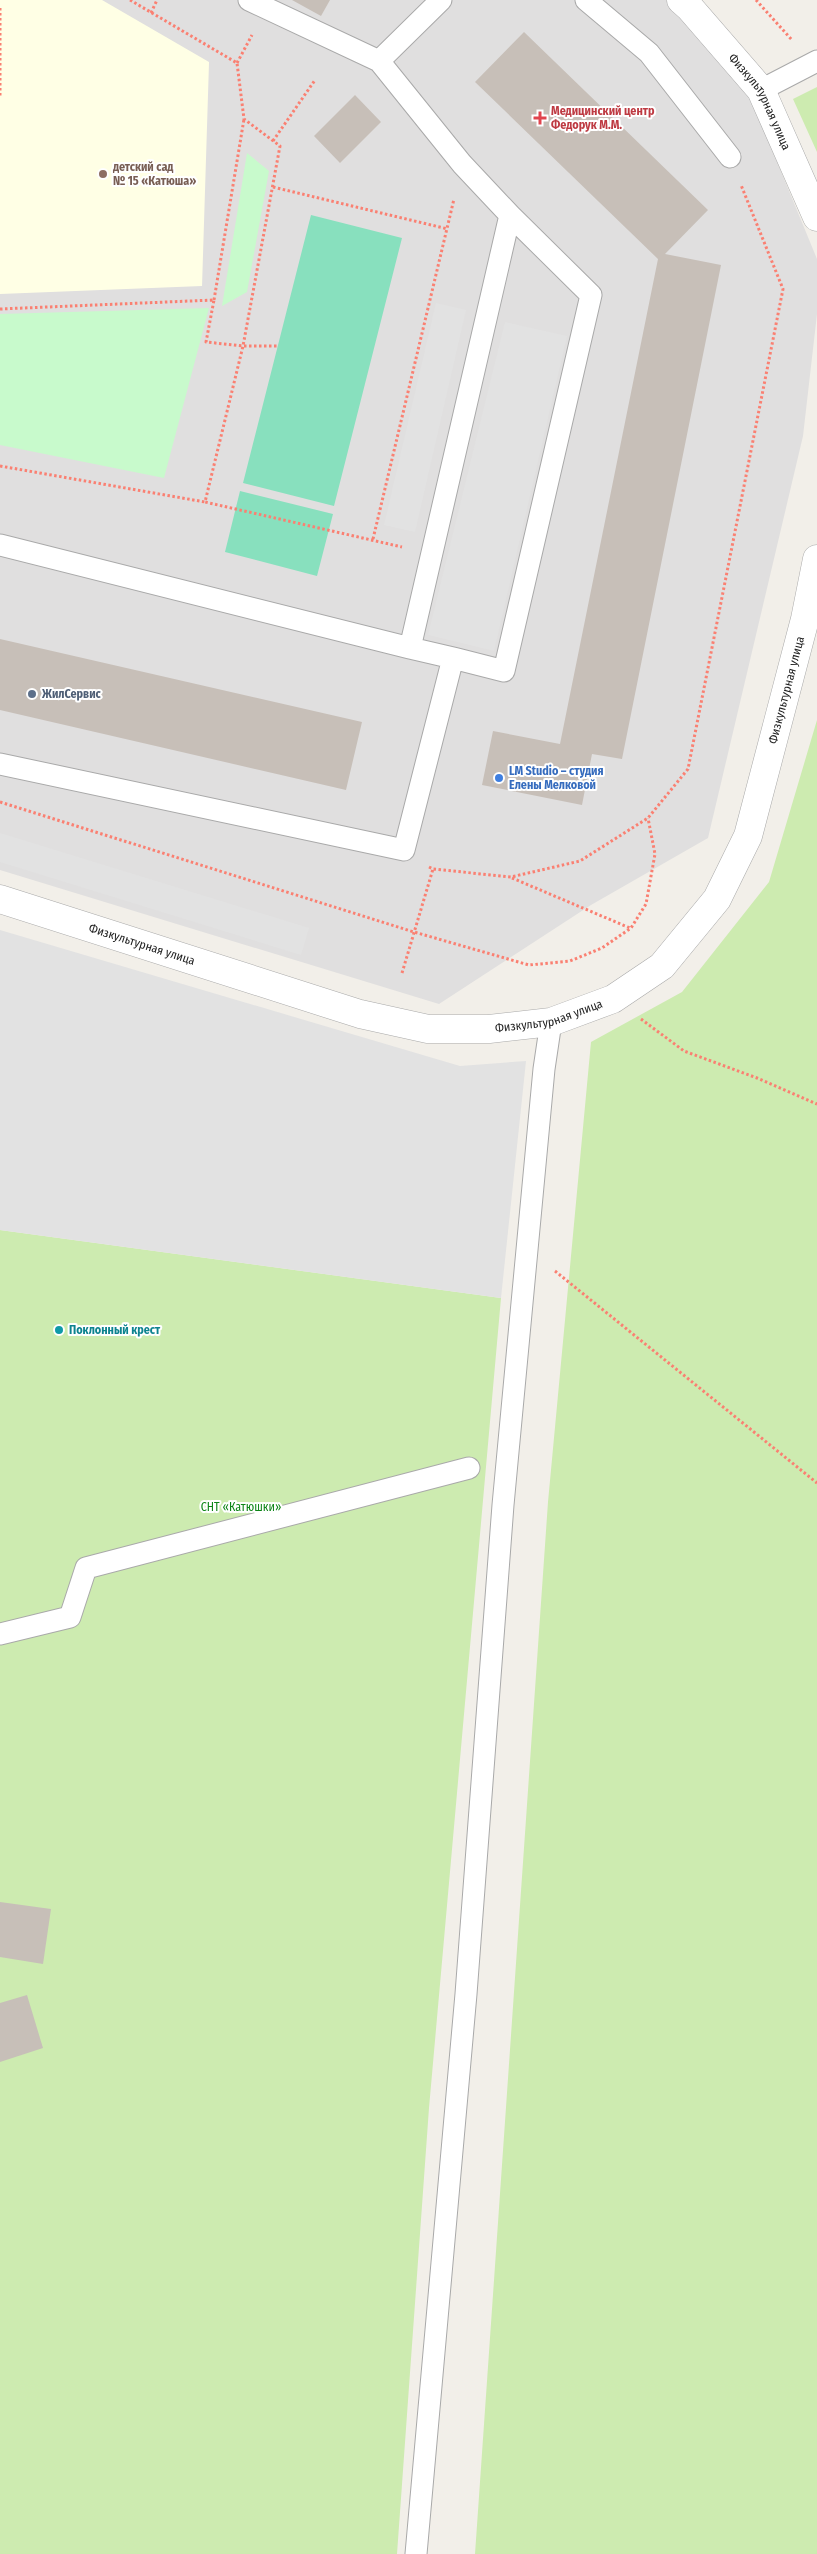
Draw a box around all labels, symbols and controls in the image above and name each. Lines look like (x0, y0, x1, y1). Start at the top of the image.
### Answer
street label: Физкультурная улица (726, 51, 794, 152)
place label: Медицинский центр Федорук М.М. (551, 104, 655, 132)
marker: Медицинский центр Федорук М.М. (533, 111, 547, 125)
place label: детский сад № 15 «Катюша» (112, 160, 196, 188)
marker: детский сад № 15 «Катюша» (97, 168, 109, 180)
street label: Физкультурная улица (766, 635, 807, 745)
place label: ЖилСервис (41, 687, 102, 701)
marker: ЖилСервис (26, 688, 38, 700)
place label: LM Studio – студия Елены Мелковой (509, 764, 604, 792)
marker: LM Studio – студия Елены Мелковой (493, 772, 505, 784)
street label: Физкультурная улица (87, 921, 197, 968)
street label: Физкультурная улица (494, 996, 605, 1035)
place label: Поклонный крест (69, 1323, 161, 1337)
marker: Поклонный крест (53, 1324, 65, 1336)
park label: СНТ «Катюшки» (201, 1500, 281, 1514)

